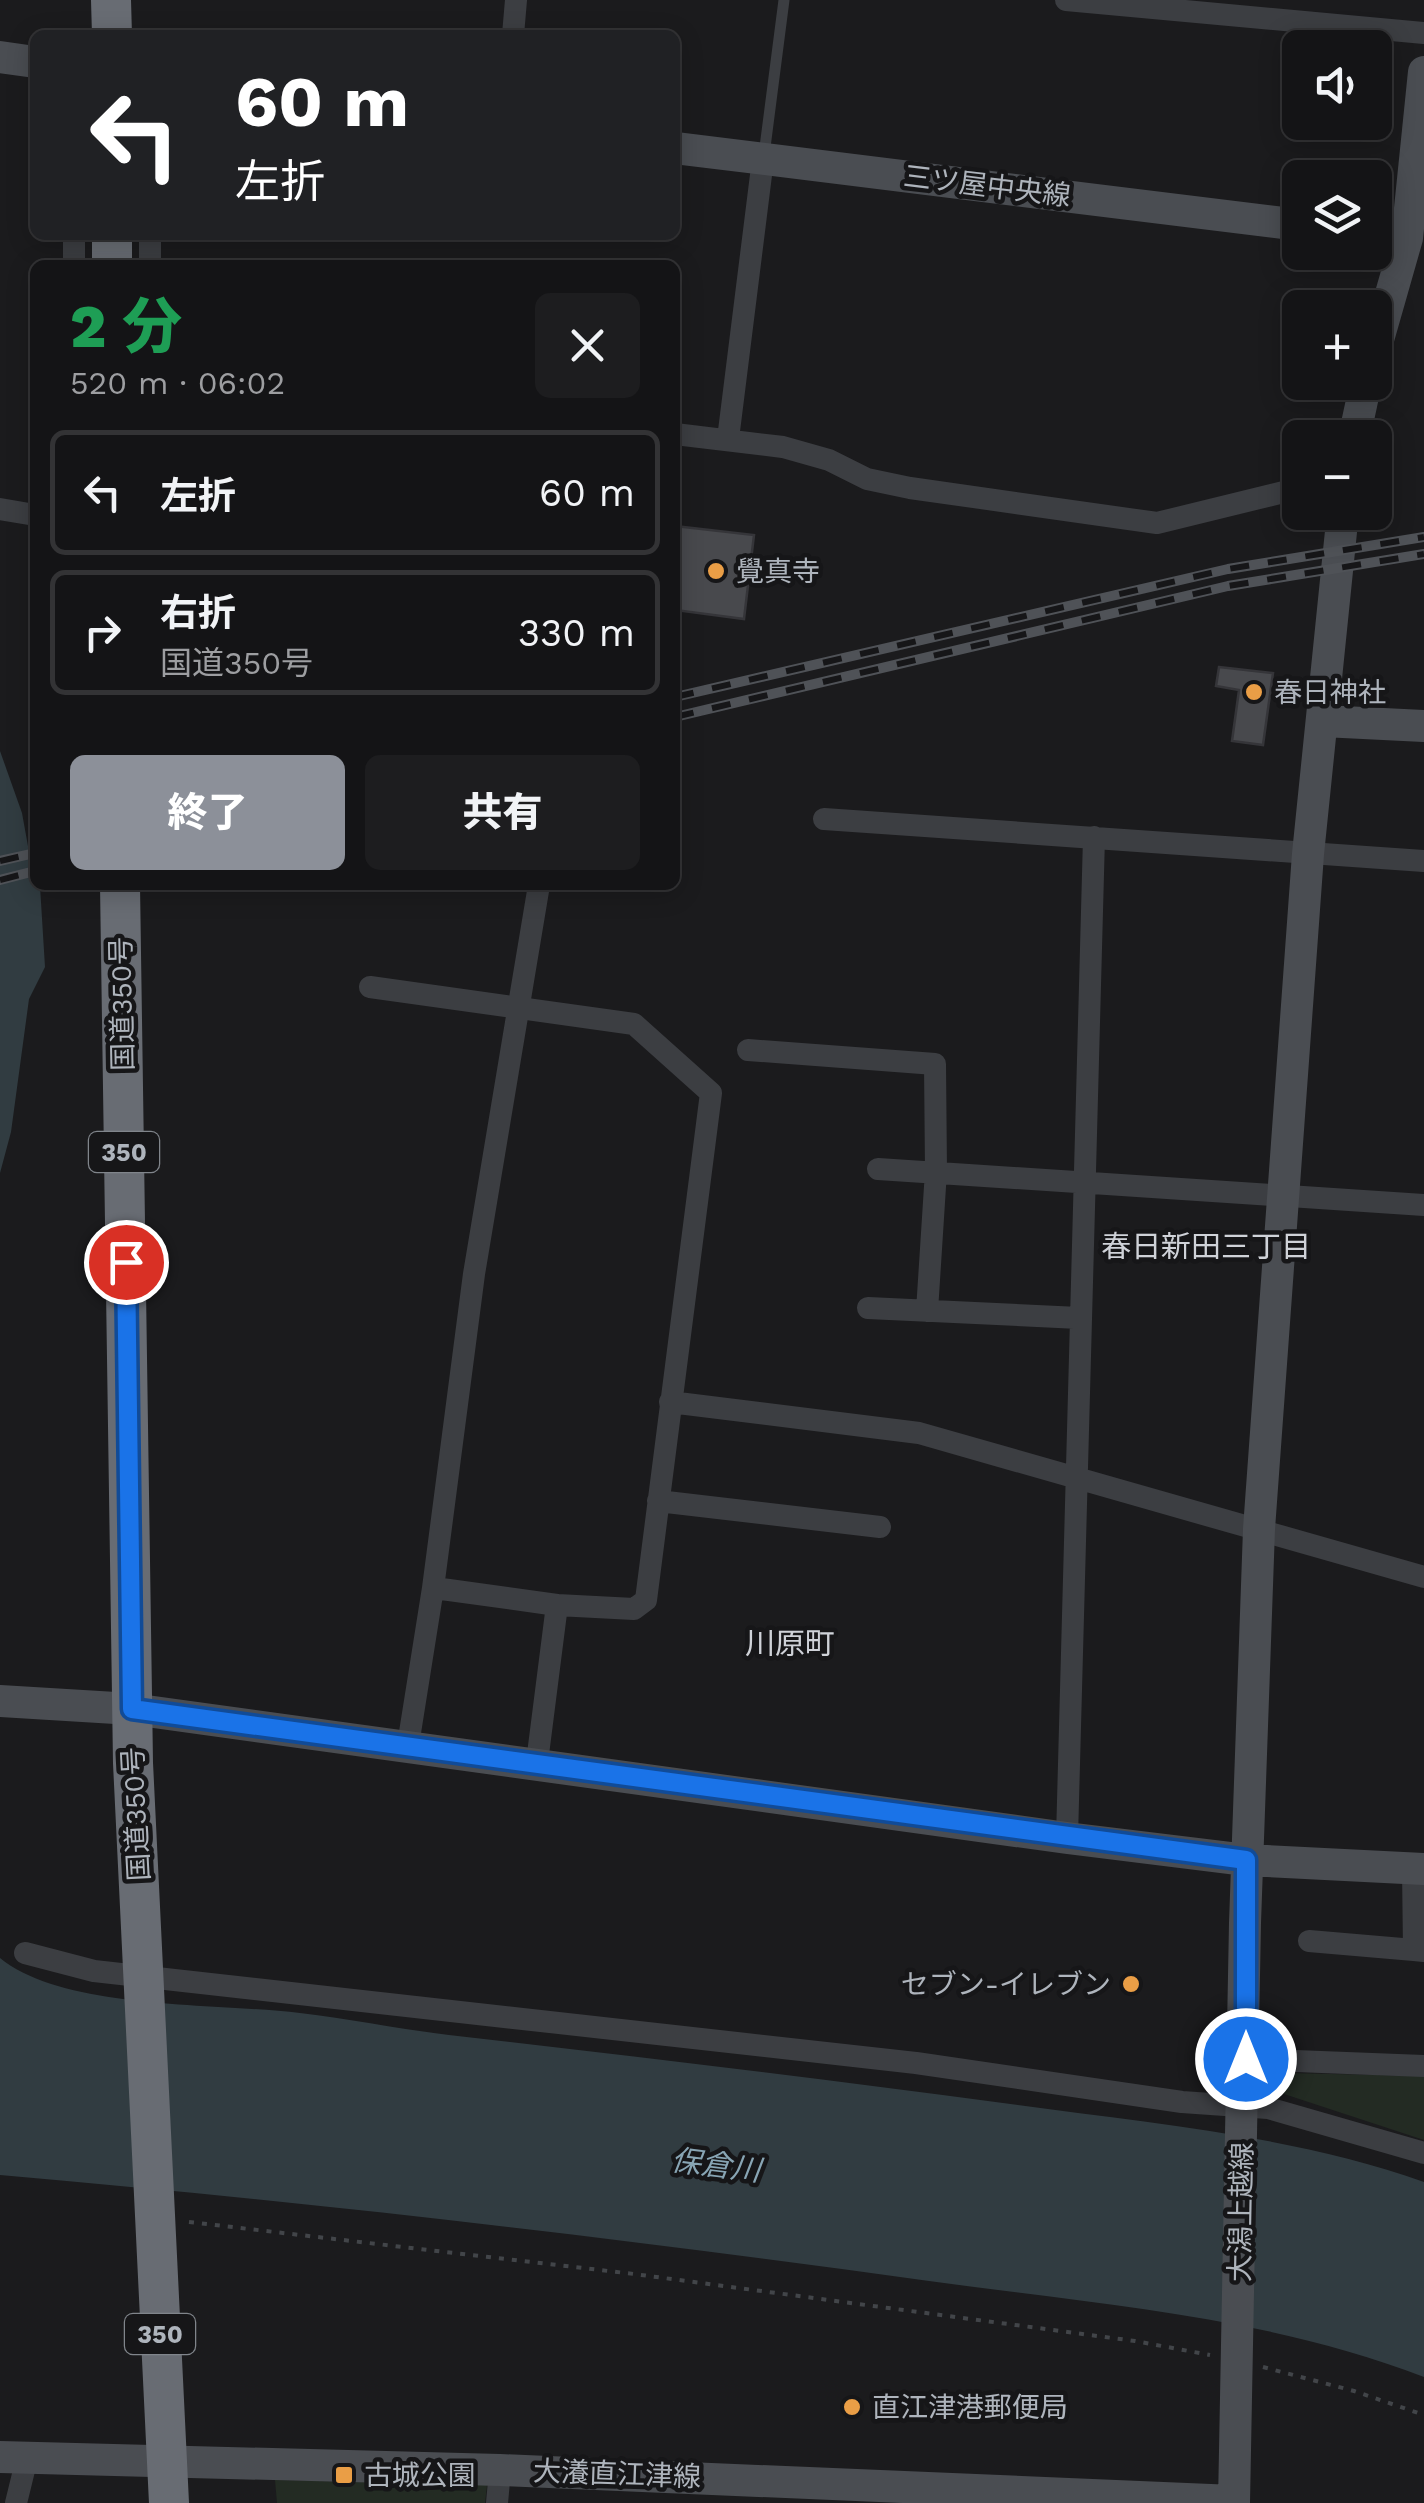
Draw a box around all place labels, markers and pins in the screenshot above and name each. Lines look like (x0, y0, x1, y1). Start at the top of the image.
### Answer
place label: 覺真寺 (736, 555, 820, 588)
marker: 覺真寺 (705, 560, 727, 582)
place label: 春日神社 (1274, 676, 1386, 709)
marker: 春日神社 (1243, 681, 1265, 703)
pin (84, 1220, 169, 1305)
place label: セブン-イレブン (901, 1968, 1111, 2001)
marker: セブン-イレブン (1120, 1973, 1142, 1995)
place label: 直江津港郵便局 (872, 2391, 1068, 2424)
marker: 直江津港郵便局 (841, 2396, 863, 2418)
place label: 古城公園 (364, 2459, 476, 2492)
marker: 古城公園 (333, 2464, 355, 2486)

